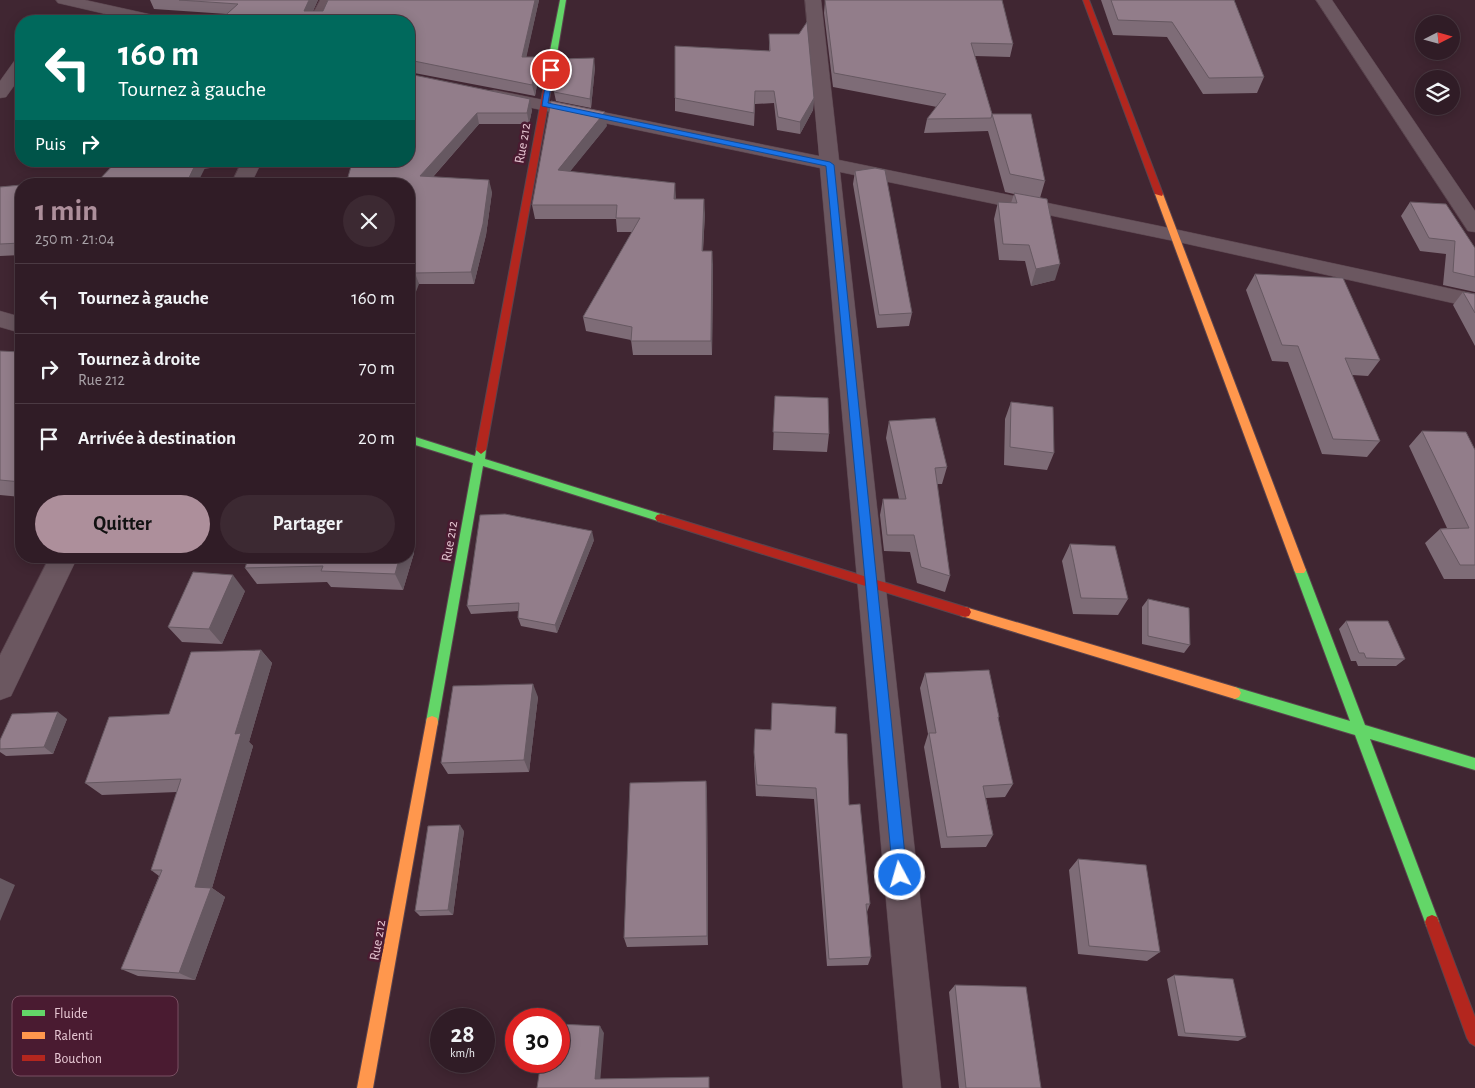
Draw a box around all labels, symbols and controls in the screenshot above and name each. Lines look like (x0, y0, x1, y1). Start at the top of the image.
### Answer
north arrow (1415, 15, 1460, 60)
map controls (1415, 15, 1460, 115)
icon: left (35, 35, 100, 100)
text: 160 m (118, 37, 199, 72)
pin (530, 49, 572, 91)
icon: arrive (537, 56, 565, 84)
button: layers (1415, 70, 1460, 115)
text: Tournez à gauche (118, 78, 266, 100)
street label: Rue 212 (513, 122, 533, 165)
icon: right (76, 130, 104, 158)
text: Puis (35, 135, 66, 154)
button: close (343, 195, 395, 247)
text: 1 min (35, 196, 98, 226)
text: 250 m · 21:04 (35, 231, 114, 247)
icon: left (35, 285, 63, 313)
text: Tournez à gauche (78, 289, 209, 308)
text: 160 m (351, 289, 395, 308)
text: Tournez à droite (78, 350, 200, 369)
icon: right (35, 355, 63, 383)
text: 70 m (359, 359, 395, 378)
text: Rue 212 (78, 372, 125, 388)
icon: arrive (35, 425, 63, 453)
text: Arrivée à destination (78, 429, 236, 448)
text: 20 m (358, 429, 395, 448)
button: Quitter (35, 495, 210, 553)
button: Partager (220, 495, 395, 553)
street label: Rue 212 (440, 520, 460, 563)
position arrow (873, 848, 925, 900)
street label: Rue 212 (368, 919, 388, 962)
legend (12, 996, 178, 1076)
text: Fluide (54, 1007, 88, 1021)
speed limit sign: 30 (505, 1008, 570, 1073)
text: 28 (450, 1022, 475, 1047)
text: Ralenti (54, 1029, 93, 1043)
text: km/h (450, 1047, 475, 1059)
text: Bouchon (54, 1052, 102, 1066)

